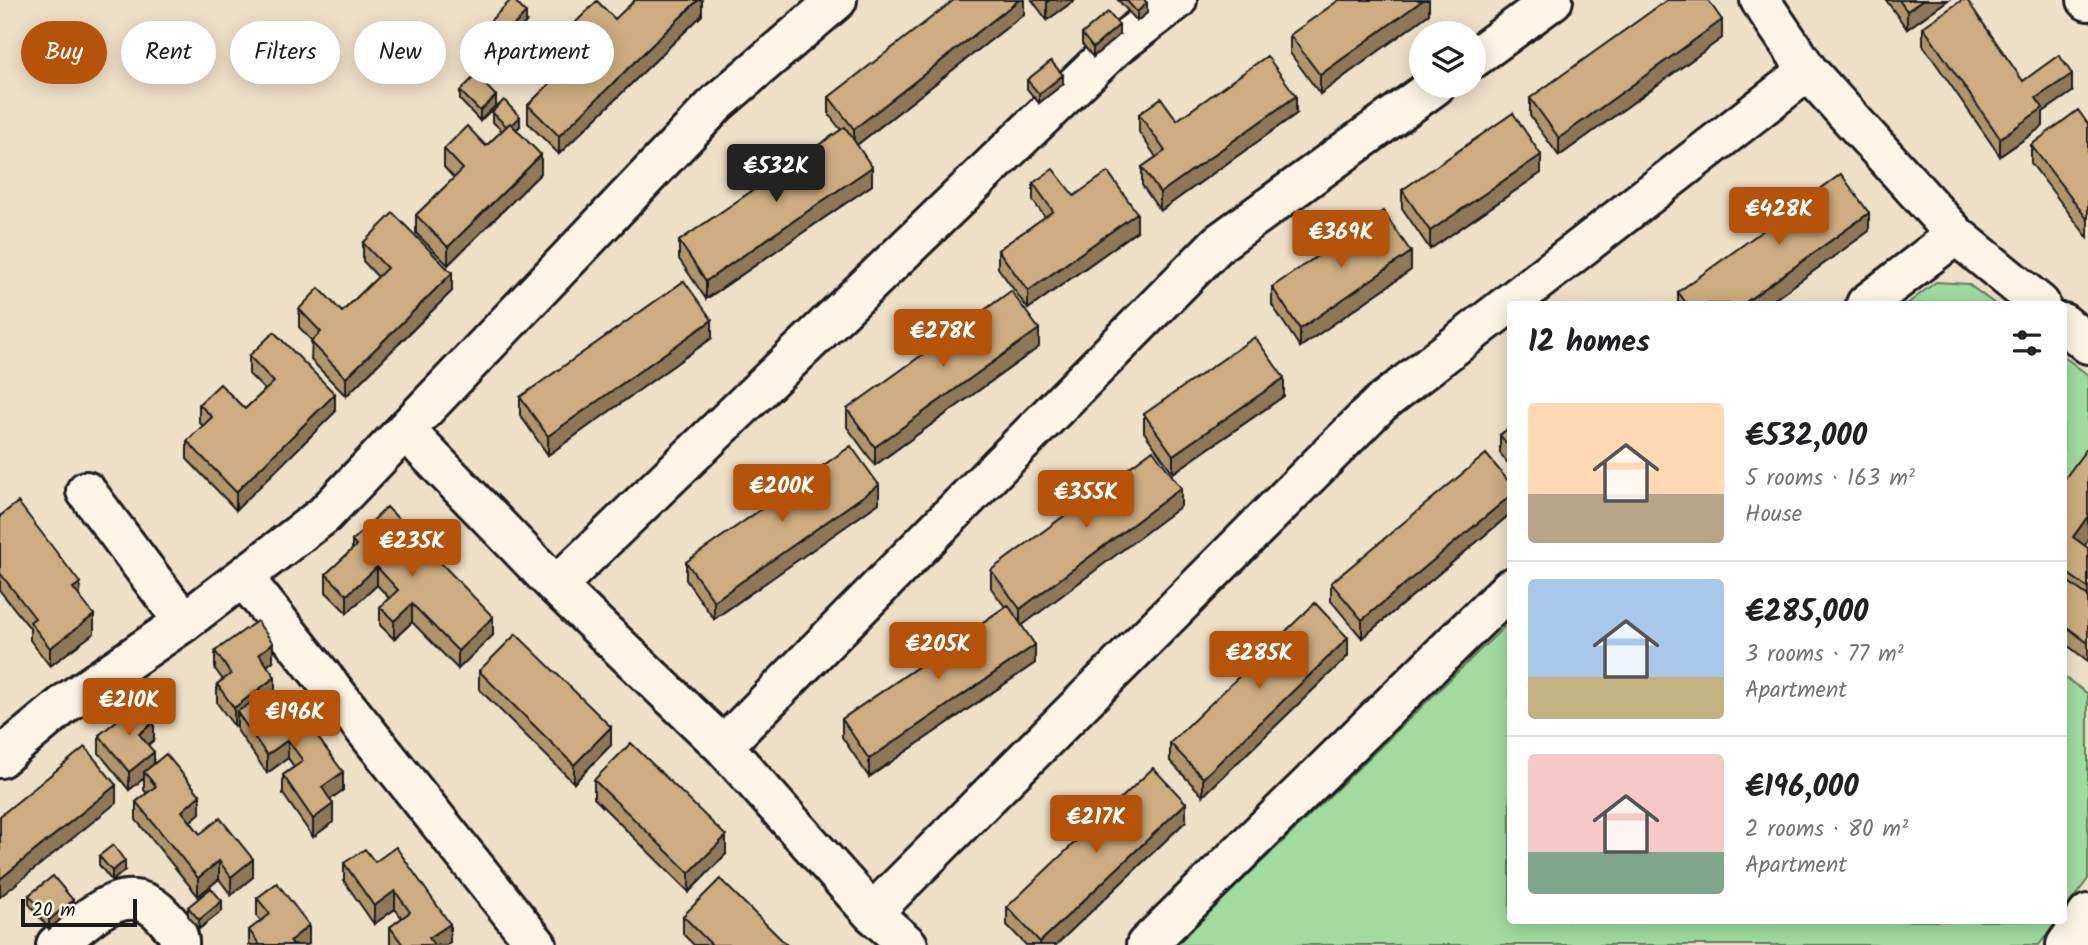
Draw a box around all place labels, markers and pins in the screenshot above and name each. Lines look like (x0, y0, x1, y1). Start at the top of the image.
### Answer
pin: €532K (727, 144, 825, 204)
pin: €428K (1730, 188, 1828, 247)
pin: €369K (1292, 210, 1390, 270)
pin: €278K (894, 310, 992, 369)
pin: €200K (733, 464, 831, 524)
pin: €355K (1037, 470, 1135, 530)
pin: €235K (363, 520, 461, 579)
pin: €205K (889, 622, 987, 682)
pin: €285K (1210, 632, 1308, 691)
pin: €210K (80, 678, 178, 738)
pin: €196K (246, 690, 344, 750)
pin: €217K (1047, 796, 1145, 855)

